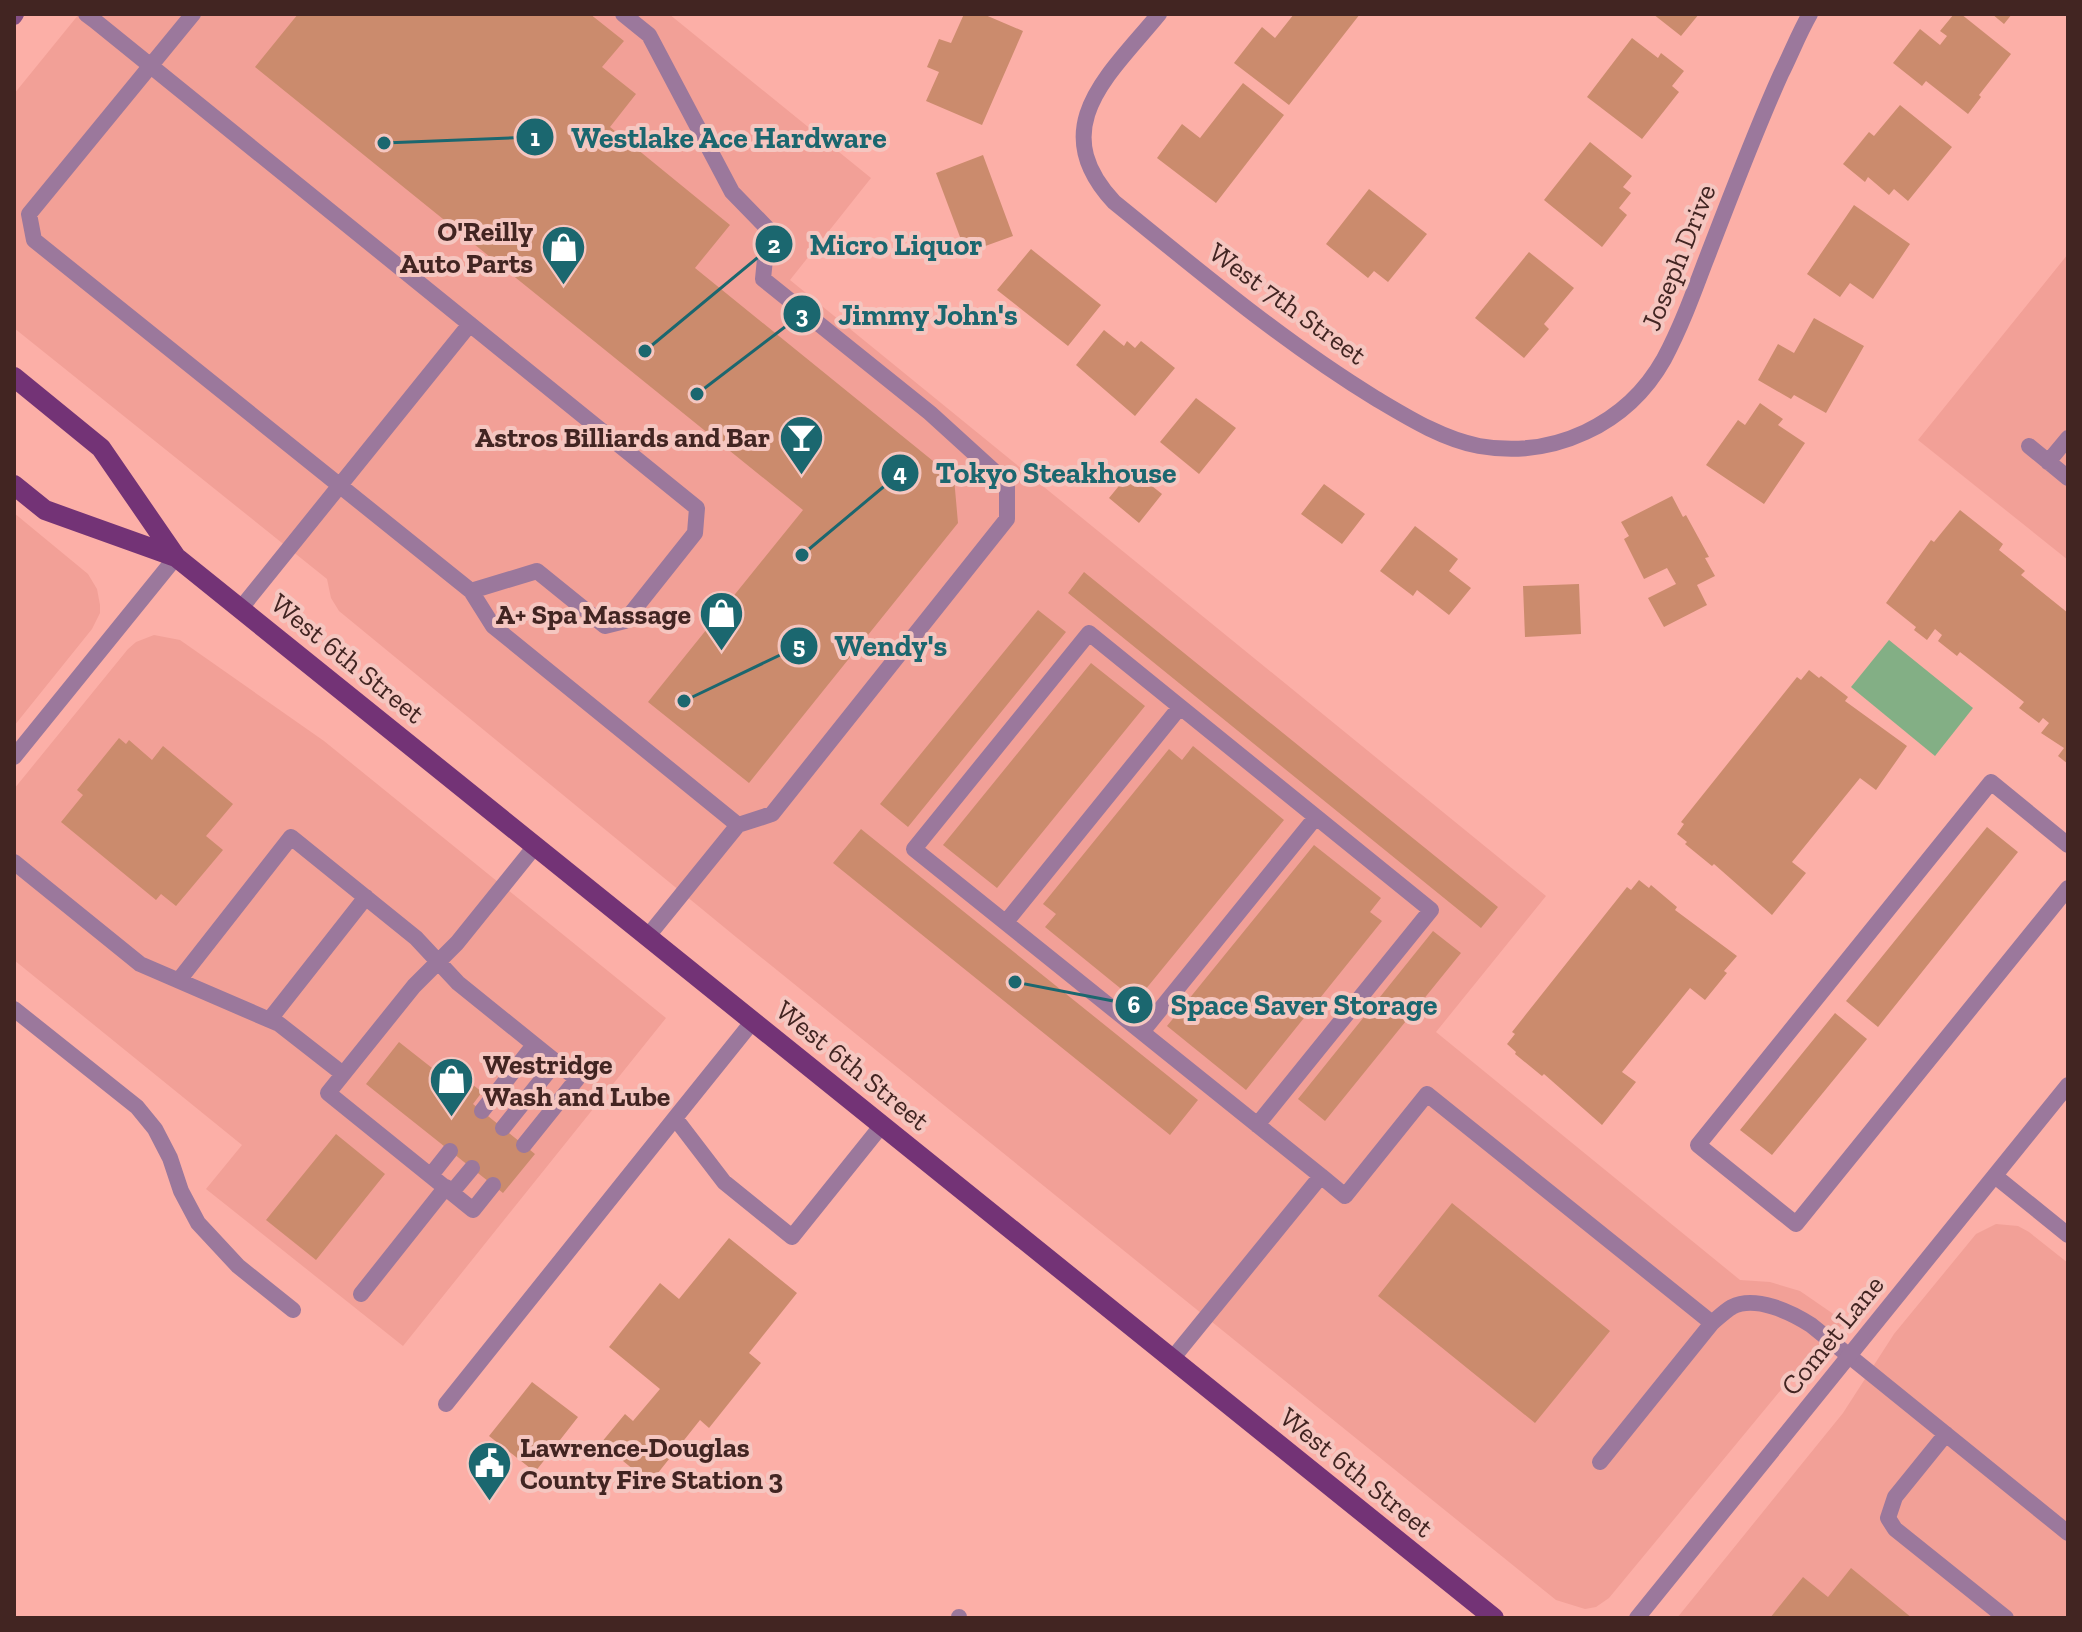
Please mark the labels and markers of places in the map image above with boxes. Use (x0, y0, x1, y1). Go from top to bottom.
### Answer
callout: Westlake Ace Hardware (515, 110, 903, 164)
place label: O'Reilly Auto Parts (400, 215, 533, 280)
callout: Micro Liquor (754, 217, 999, 271)
shop icon: O'Reilly Auto Parts (540, 223, 588, 286)
callout: Jimmy John's (782, 287, 1034, 341)
bar icon: Astros Billiards and Bar (777, 413, 825, 476)
place label: Astros Billiards and Bar (475, 421, 770, 454)
callout: Tokyo Steakhouse (880, 446, 1193, 500)
shop icon: A+ Spa Massage (698, 590, 746, 653)
place label: A+ Spa Massage (496, 598, 691, 631)
callout: Wendy's (779, 619, 963, 673)
callout: Space Saver Storage (1114, 978, 1454, 1032)
place label: Westridge Wash and Lube (483, 1048, 670, 1113)
shop icon: Westridge Wash and Lube (428, 1056, 476, 1119)
place label: Lawrence-Douglas County Fire Station 3 (520, 1431, 783, 1496)
public building icon: Lawrence-Douglas County Fire Station 3 (465, 1439, 513, 1502)

